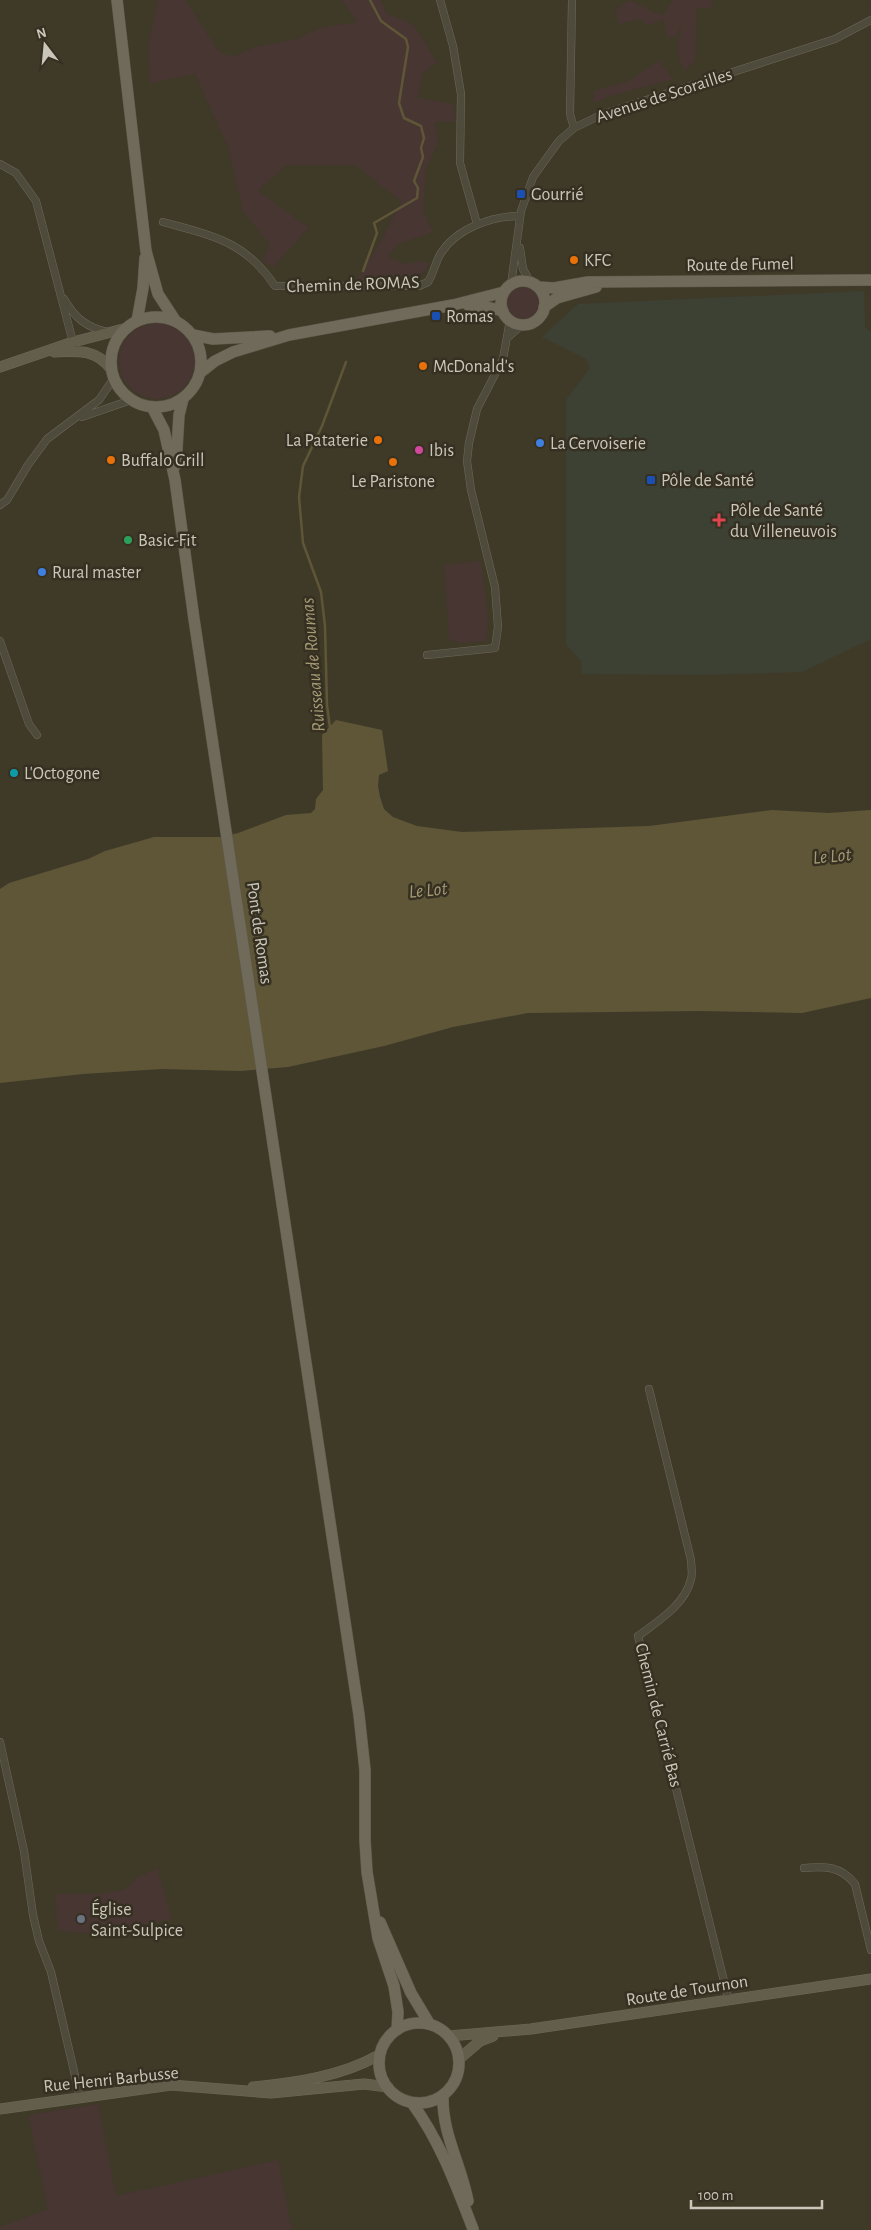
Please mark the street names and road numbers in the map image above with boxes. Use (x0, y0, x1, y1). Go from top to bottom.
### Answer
street label: Avenue de Scorailles (594, 65, 735, 126)
street label: Route de Fumel (686, 255, 794, 275)
street label: Chemin de ROMAS (286, 274, 420, 296)
street label: Pont de Romas (243, 881, 275, 986)
street label: Chemin de Carrié Bas (631, 1641, 685, 1789)
street label: Route de Tournon (625, 1972, 749, 2010)
street label: Rue Henri Barbusse (42, 2064, 180, 2096)

